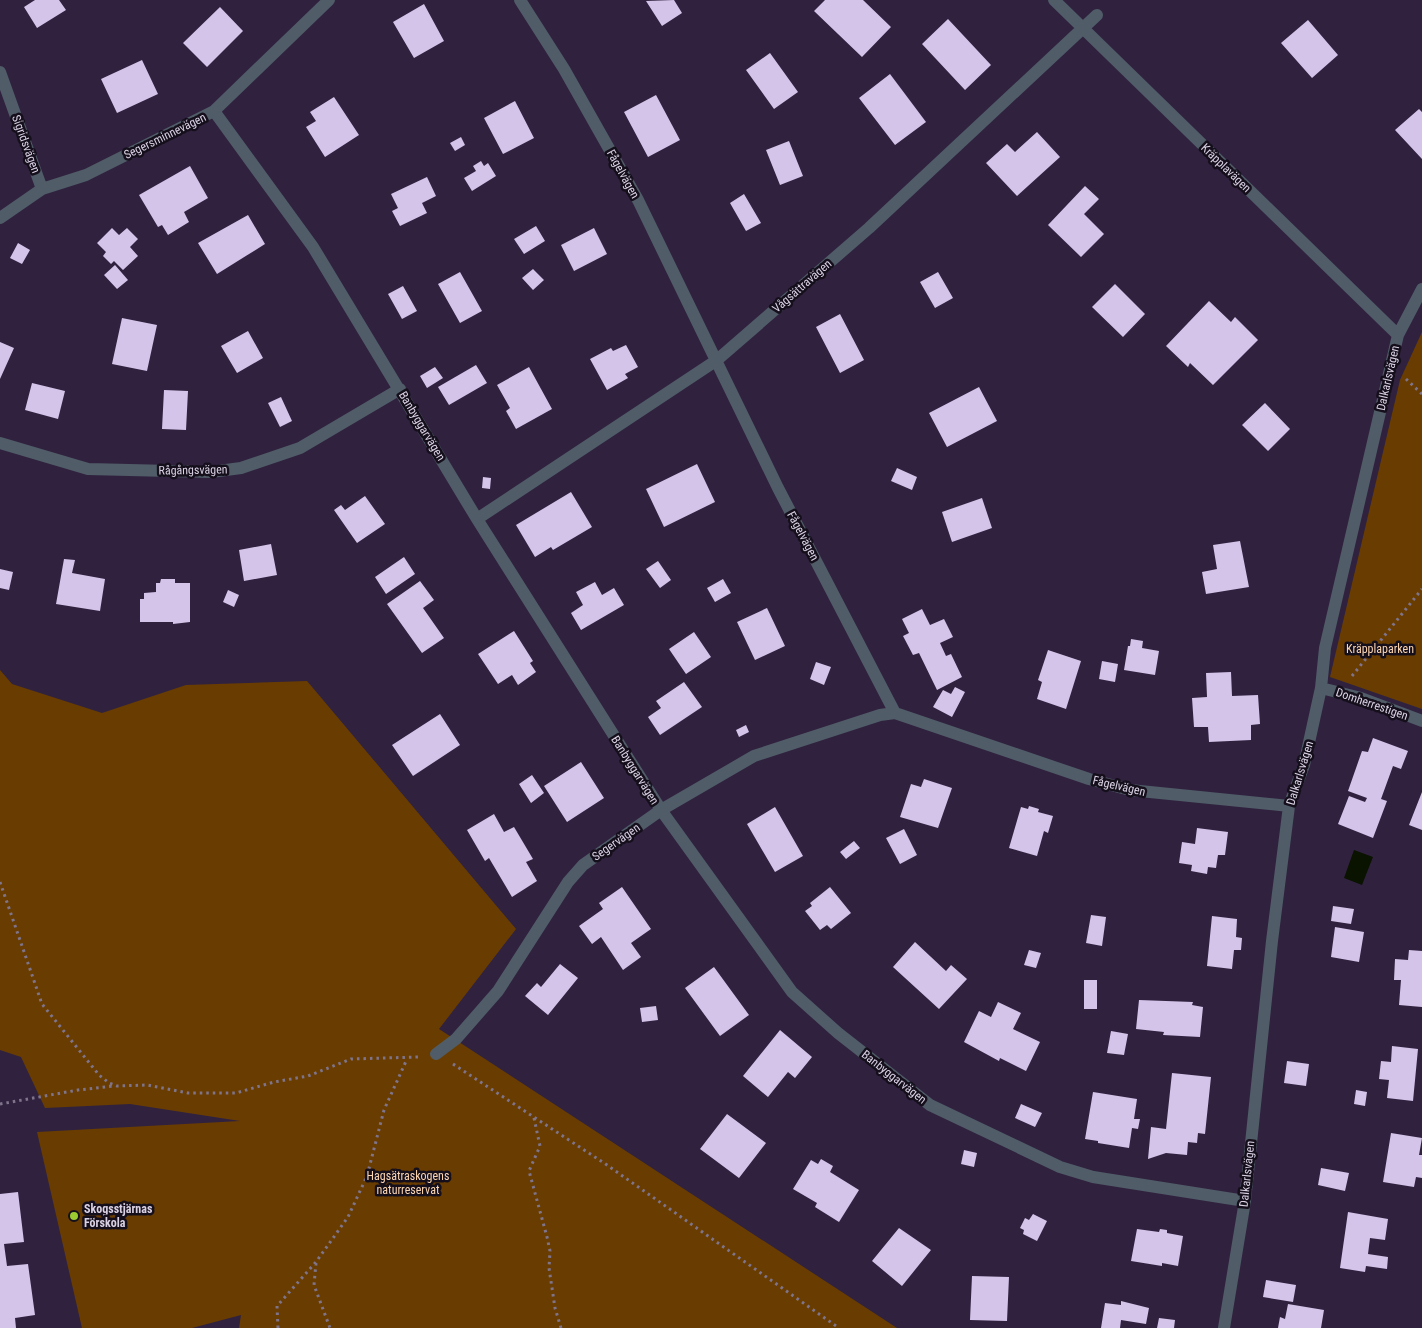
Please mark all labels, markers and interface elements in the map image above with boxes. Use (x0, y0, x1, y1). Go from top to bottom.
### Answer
street label: Segersminnevägen (122, 110, 209, 162)
street label: Sigridsvägen (9, 113, 43, 175)
street label: Kräpplavägen (1198, 141, 1254, 195)
street label: Fågelvägen (604, 147, 642, 201)
street label: Vågsättravägen (770, 256, 835, 315)
street label: Dalkarlsvägen (1374, 344, 1402, 412)
street label: Banbyggarvägen (396, 389, 448, 463)
street label: Rågångsvägen (158, 462, 228, 478)
street label: Fågelvägen (784, 509, 822, 563)
park label: Kräpplaparken (1346, 642, 1414, 656)
street label: Domherrestigen (1334, 685, 1410, 723)
street label: Banbyggarvägen (608, 733, 662, 807)
street label: Dalkarlsvägen (1284, 739, 1316, 807)
street label: Fågelvägen (1091, 773, 1147, 799)
street label: Segervägen (589, 820, 643, 864)
street label: Banbyggarvägen (859, 1047, 929, 1107)
street label: Dalkarlsvägen (1237, 1140, 1257, 1208)
park label: Hagsätraskogens naturreservat (367, 1169, 449, 1197)
place label: Skogsstjärnas Förskola (84, 1202, 153, 1230)
marker: Skogsstjärnas Förskola (68, 1210, 80, 1222)

